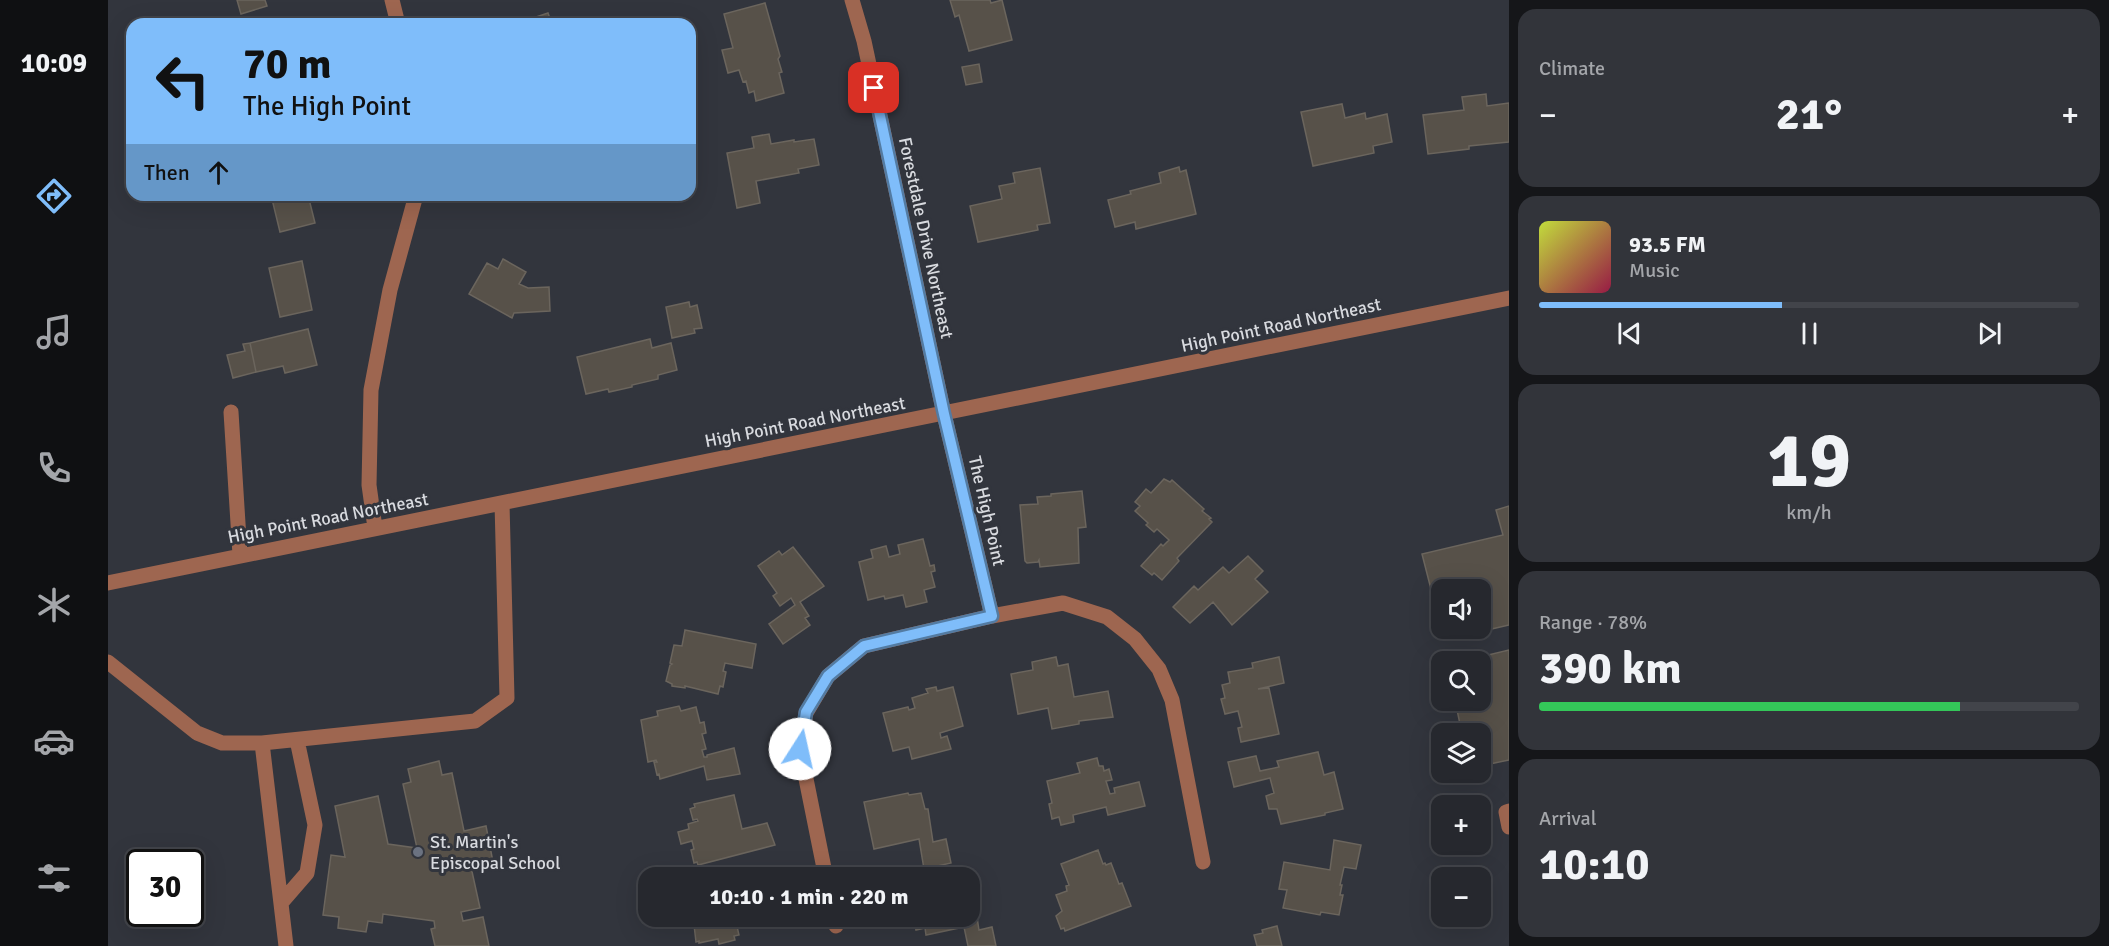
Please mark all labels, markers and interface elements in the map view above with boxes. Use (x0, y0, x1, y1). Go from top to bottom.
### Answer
text: 70 m (243, 39, 332, 90)
icon: left (144, 42, 222, 120)
text: 10:09 (21, 47, 87, 80)
text: Climate (1539, 56, 1605, 81)
pin (848, 62, 899, 113)
icon: arrive (857, 71, 890, 104)
text: 21° (1776, 87, 1842, 142)
text: The High Point (243, 90, 411, 123)
text: − (1539, 95, 1557, 136)
text: + (2061, 95, 2079, 136)
street label: Forestdale Drive Northeast (894, 135, 958, 341)
icon: ahead (202, 156, 235, 189)
text: Then (144, 159, 190, 186)
icon: directions (33, 175, 75, 217)
text: 93.5 FM (1629, 231, 1706, 258)
text: Music (1629, 258, 1680, 283)
street label: High Point Road Northeast (1179, 293, 1383, 357)
icon: music (33, 311, 75, 353)
icon: previous (1613, 317, 1646, 350)
icon: pause (1793, 317, 1826, 350)
icon: next (1973, 317, 2006, 350)
street label: High Point Road Northeast (703, 392, 907, 452)
text: 19 (1767, 413, 1851, 509)
icon: phone (33, 447, 75, 489)
street label: The High Point (964, 454, 1010, 568)
street label: High Point Road Northeast (226, 488, 430, 548)
text: km/h (1786, 500, 1832, 525)
map controls (1431, 579, 1491, 927)
button: sound (1431, 579, 1491, 639)
icon: climate (33, 584, 75, 626)
text: Range · 78% (1539, 610, 1647, 635)
text: 390 km (1539, 641, 1682, 696)
button: search (1431, 651, 1491, 711)
position arrow (768, 717, 832, 781)
icon: car (33, 720, 75, 762)
button: layers (1431, 723, 1491, 783)
button: + (1431, 795, 1491, 855)
text: Arrival (1539, 806, 1597, 831)
place label: St. Martin's Episcopal School (430, 831, 560, 874)
text: 10:10 (1539, 837, 1649, 892)
marker: St. Martin's Episcopal School (411, 845, 425, 859)
speed limit sign: 30 (126, 849, 204, 927)
icon: filters (33, 857, 75, 899)
button: − (1431, 867, 1491, 927)
text: 10:10 · 1 min · 220 m (709, 883, 909, 910)

